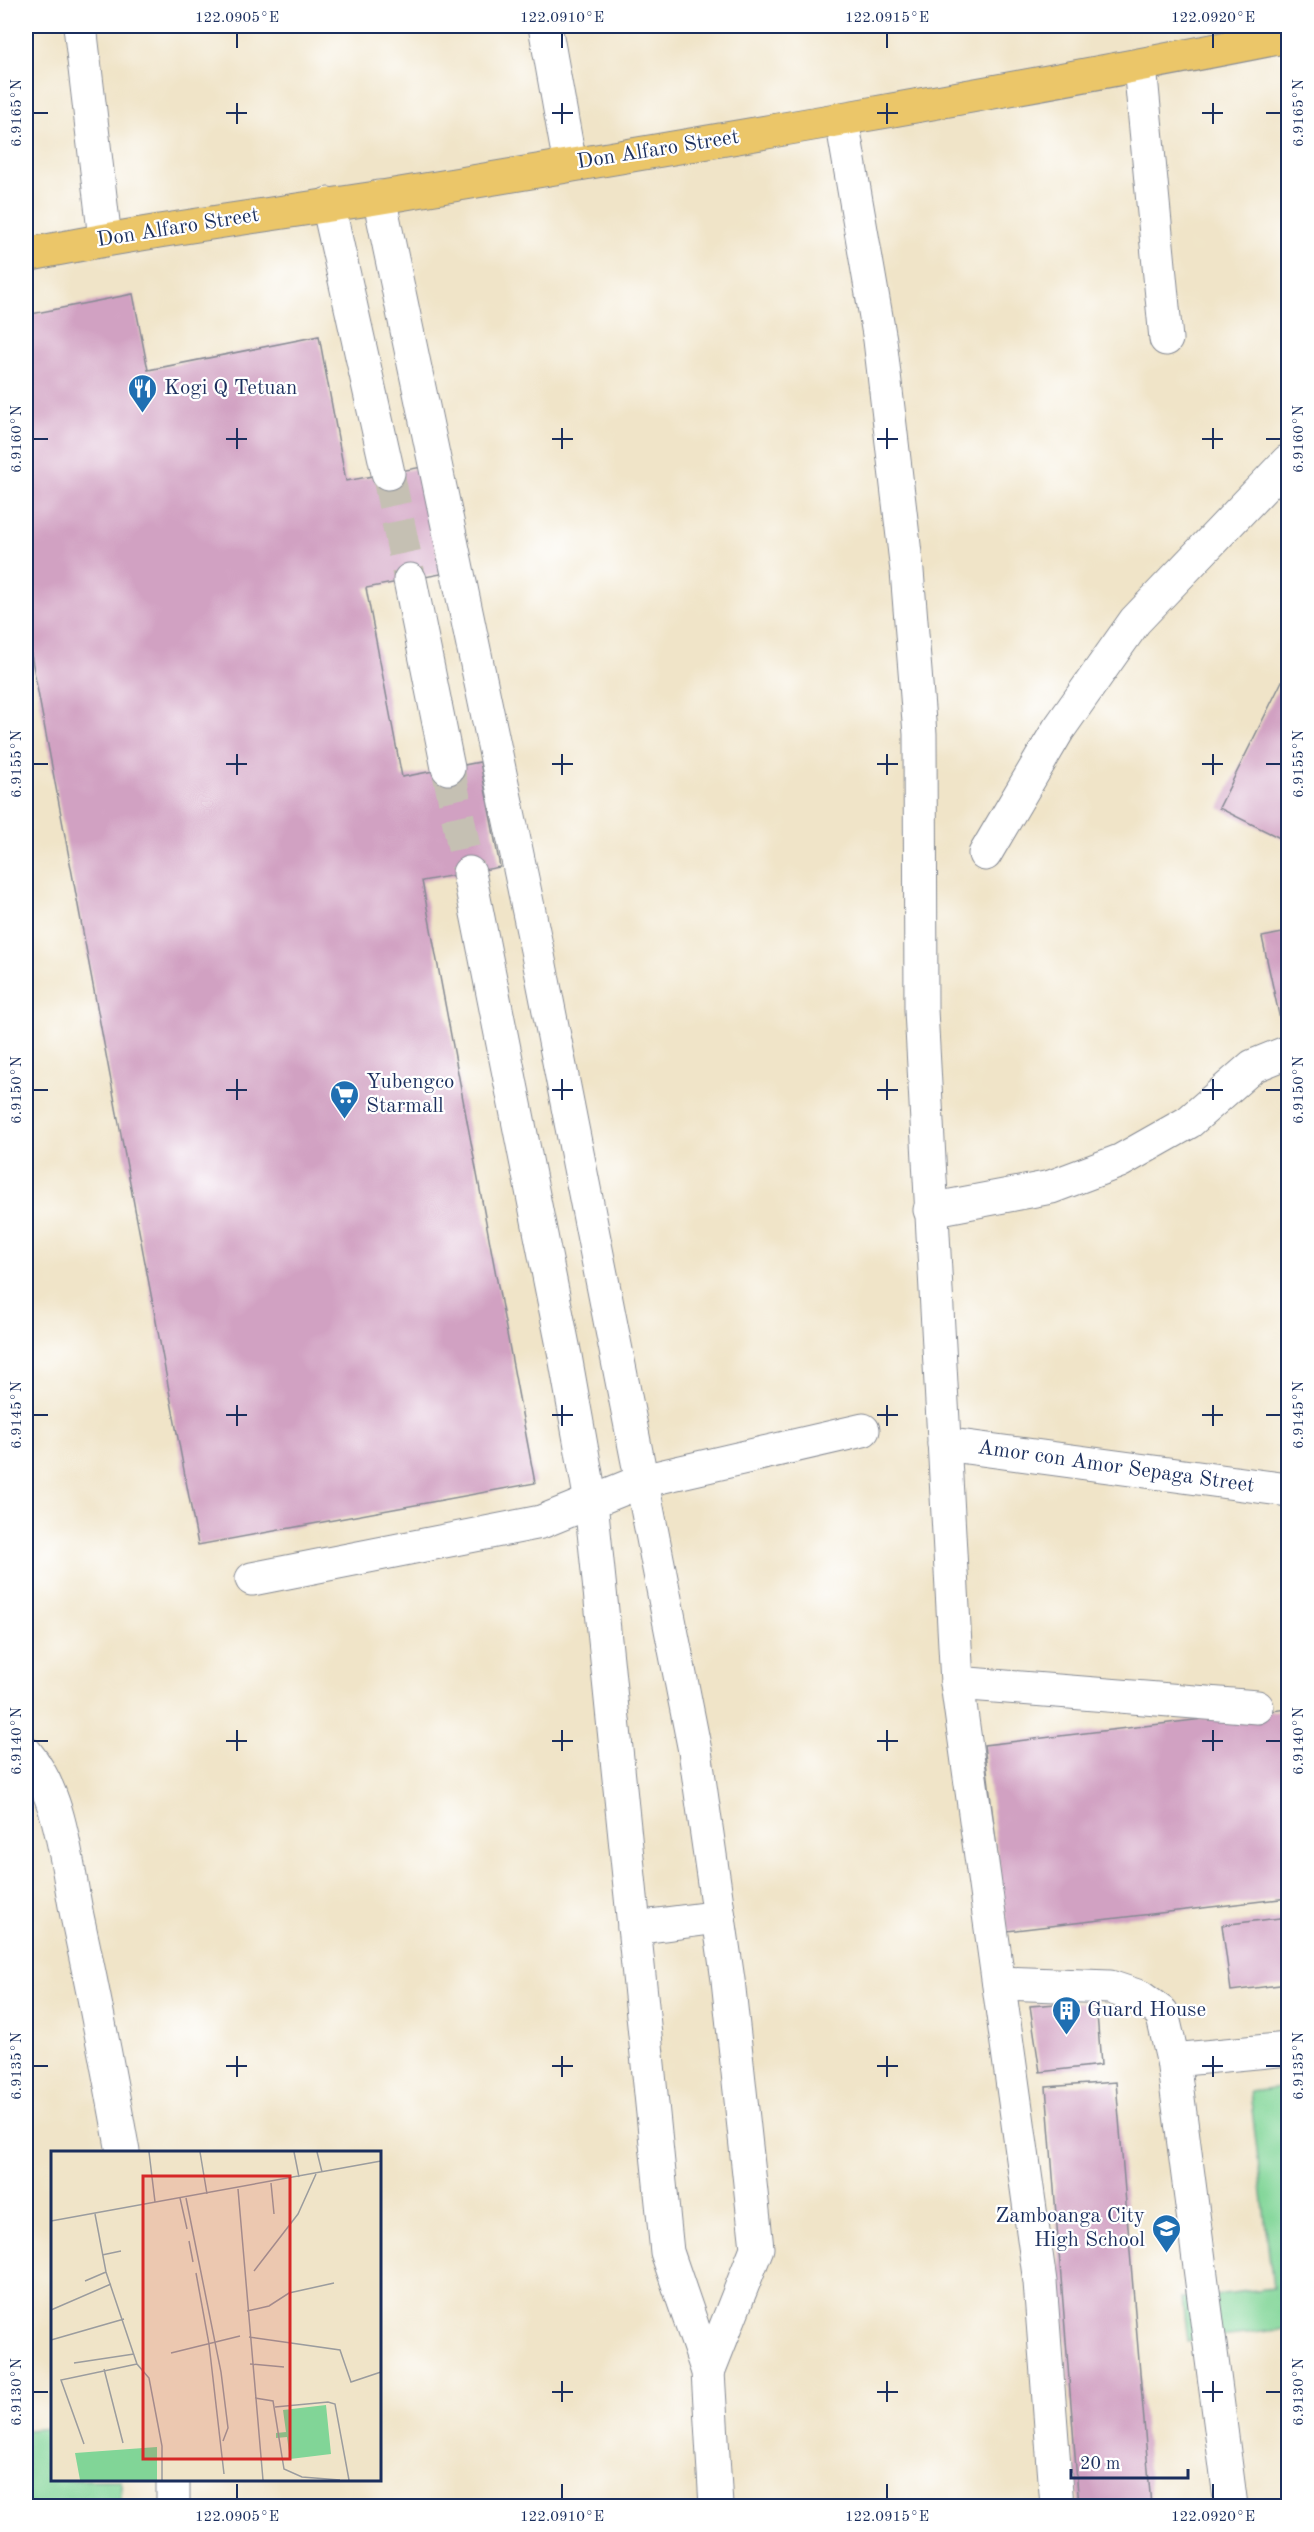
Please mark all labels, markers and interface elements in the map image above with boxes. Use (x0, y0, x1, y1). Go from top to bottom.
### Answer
text: 122.0905°E (195, 11, 279, 26)
text: 122.0910°E (520, 11, 604, 26)
text: 122.0915°E (845, 11, 929, 26)
text: 122.0920°E (1171, 11, 1255, 26)
text: 6.9165°N (10, 79, 25, 147)
text: 6.9165°N (1292, 79, 1307, 147)
street label: Don Alfaro Street (576, 127, 740, 173)
street label: Don Alfaro Street (96, 205, 260, 251)
restaurant icon: Kogi Q Tetuan (127, 372, 159, 414)
place label: Kogi Q Tetuan (164, 378, 297, 399)
text: 6.9160°N (10, 405, 25, 473)
text: 6.9160°N (1292, 405, 1307, 473)
text: 6.9155°N (10, 730, 25, 798)
text: 6.9155°N (1292, 730, 1307, 798)
text: 6.9150°N (10, 1056, 25, 1124)
text: 6.9150°N (1292, 1056, 1307, 1124)
place label: Yubengco Starmall (366, 1072, 455, 1117)
supermarket icon: Yubengco Starmall (329, 1078, 361, 1120)
text: 6.9145°N (10, 1381, 25, 1449)
text: 6.9145°N (1292, 1381, 1307, 1449)
street label: Amor con Amor Sepaga Street (976, 1437, 1256, 1497)
text: 6.9140°N (10, 1707, 25, 1775)
text: 6.9140°N (1292, 1707, 1307, 1775)
building icon: Guard House (1050, 1994, 1082, 2036)
place label: Guard House (1087, 2000, 1206, 2021)
text: 6.9135°N (10, 2032, 25, 2100)
text: 6.9135°N (1292, 2032, 1307, 2100)
inset map (51, 2151, 381, 2481)
place label: Zamboanga City High School (996, 2206, 1145, 2251)
school or university icon: Zamboanga City High School (1150, 2212, 1182, 2254)
text: 6.9130°N (10, 2358, 25, 2426)
text: 6.9130°N (1292, 2358, 1307, 2426)
scale bar (1071, 2442, 1188, 2480)
text: 20 m (1080, 2455, 1120, 2473)
text: 122.0905°E (195, 2510, 279, 2525)
text: 122.0910°E (520, 2510, 604, 2525)
text: 122.0915°E (845, 2510, 929, 2525)
text: 122.0920°E (1171, 2510, 1255, 2525)

